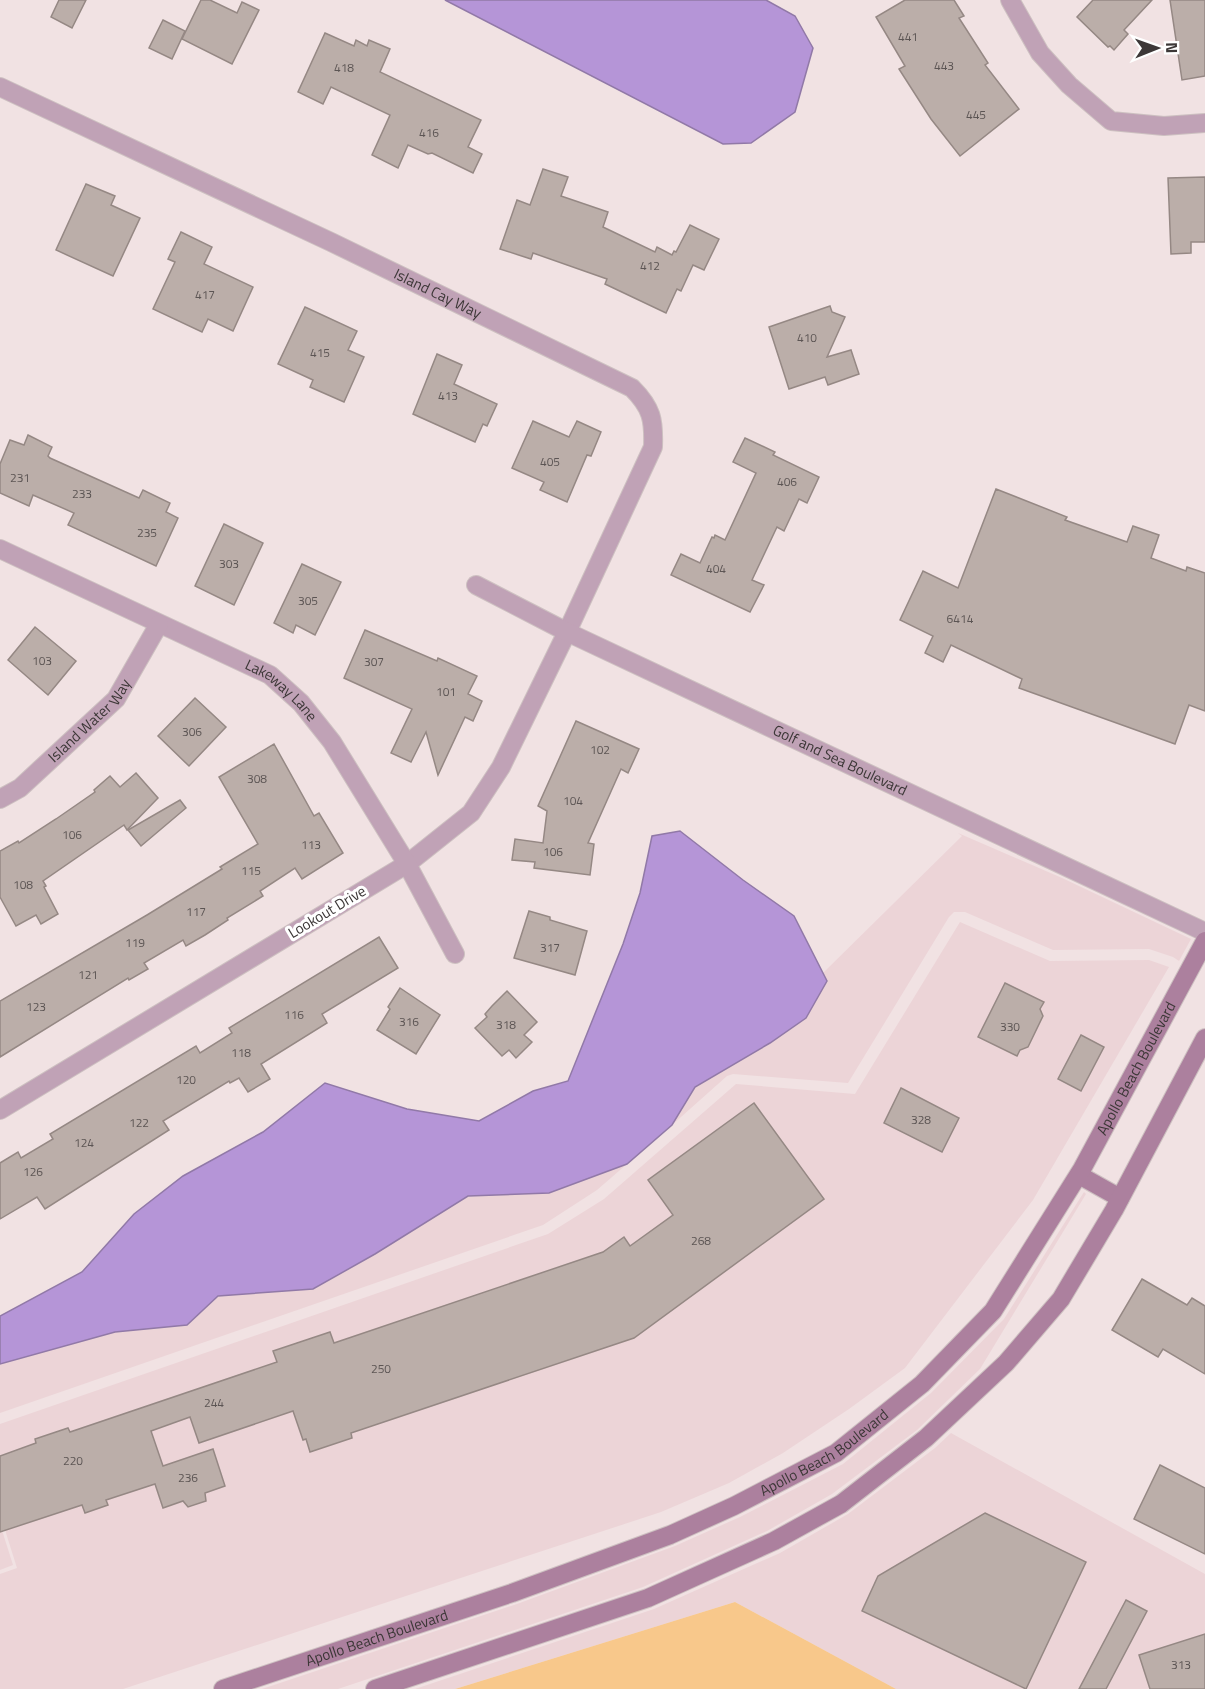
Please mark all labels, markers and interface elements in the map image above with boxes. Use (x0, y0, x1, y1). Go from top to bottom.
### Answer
north arrow (1127, 18, 1187, 78)
house number: 441 (898, 27, 918, 46)
text: N (1160, 42, 1184, 53)
house number: 443 (934, 56, 954, 75)
house number: 418 (334, 58, 354, 77)
house number: 445 (966, 105, 986, 124)
house number: 416 (419, 123, 439, 142)
house number: 412 (640, 256, 660, 275)
street label: Island Cay Way (390, 262, 486, 324)
house number: 417 (195, 285, 215, 304)
house number: 410 (797, 328, 817, 347)
house number: 415 (310, 343, 330, 362)
house number: 413 (438, 386, 458, 405)
house number: 405 (540, 452, 560, 471)
house number: 231 (10, 468, 30, 487)
house number: 406 (777, 472, 797, 491)
house number: 233 (72, 484, 92, 503)
house number: 235 (137, 523, 157, 542)
house number: 303 (219, 554, 239, 573)
house number: 404 (706, 559, 726, 578)
house number: 305 (298, 591, 318, 610)
house number: 6414 (947, 609, 974, 628)
house number: 103 (32, 651, 52, 670)
house number: 307 (364, 652, 384, 671)
street label: Lakeway Lane (241, 653, 323, 726)
street label: Island Water Way (43, 674, 136, 768)
house number: 101 (436, 682, 456, 701)
street label: Golf and Sea Boulevard (769, 718, 911, 801)
house number: 306 (182, 722, 202, 741)
house number: 102 (590, 740, 610, 759)
house number: 308 (247, 769, 267, 788)
house number: 104 (563, 791, 583, 810)
house number: 106 (62, 825, 82, 844)
house number: 113 (301, 835, 321, 854)
house number: 106 (543, 842, 563, 861)
house number: 115 (241, 861, 261, 880)
house number: 108 (13, 875, 33, 894)
street label: Lookout Drive (283, 879, 370, 944)
house number: 117 (186, 902, 206, 921)
house number: 119 (125, 933, 145, 952)
house number: 317 (540, 938, 560, 957)
house number: 121 (78, 965, 98, 984)
house number: 123 (26, 997, 46, 1016)
street label: Apollo Beach Boulevard (1090, 997, 1181, 1139)
house number: 116 (284, 1005, 304, 1024)
house number: 316 (399, 1012, 419, 1031)
house number: 318 (496, 1015, 516, 1034)
house number: 330 (1000, 1017, 1020, 1036)
house number: 118 (231, 1043, 251, 1062)
house number: 120 (176, 1070, 196, 1089)
house number: 328 (911, 1110, 931, 1129)
house number: 122 (129, 1113, 149, 1132)
house number: 124 (74, 1133, 94, 1152)
house number: 126 (23, 1162, 43, 1181)
house number: 268 (691, 1231, 711, 1250)
house number: 250 (371, 1359, 391, 1378)
house number: 244 (204, 1393, 224, 1412)
street label: Apollo Beach Boulevard (756, 1403, 893, 1502)
house number: 220 (63, 1451, 83, 1470)
house number: 236 (178, 1468, 198, 1487)
street label: Apollo Beach Boulevard (302, 1603, 451, 1672)
house number: 313 (1171, 1655, 1191, 1674)

